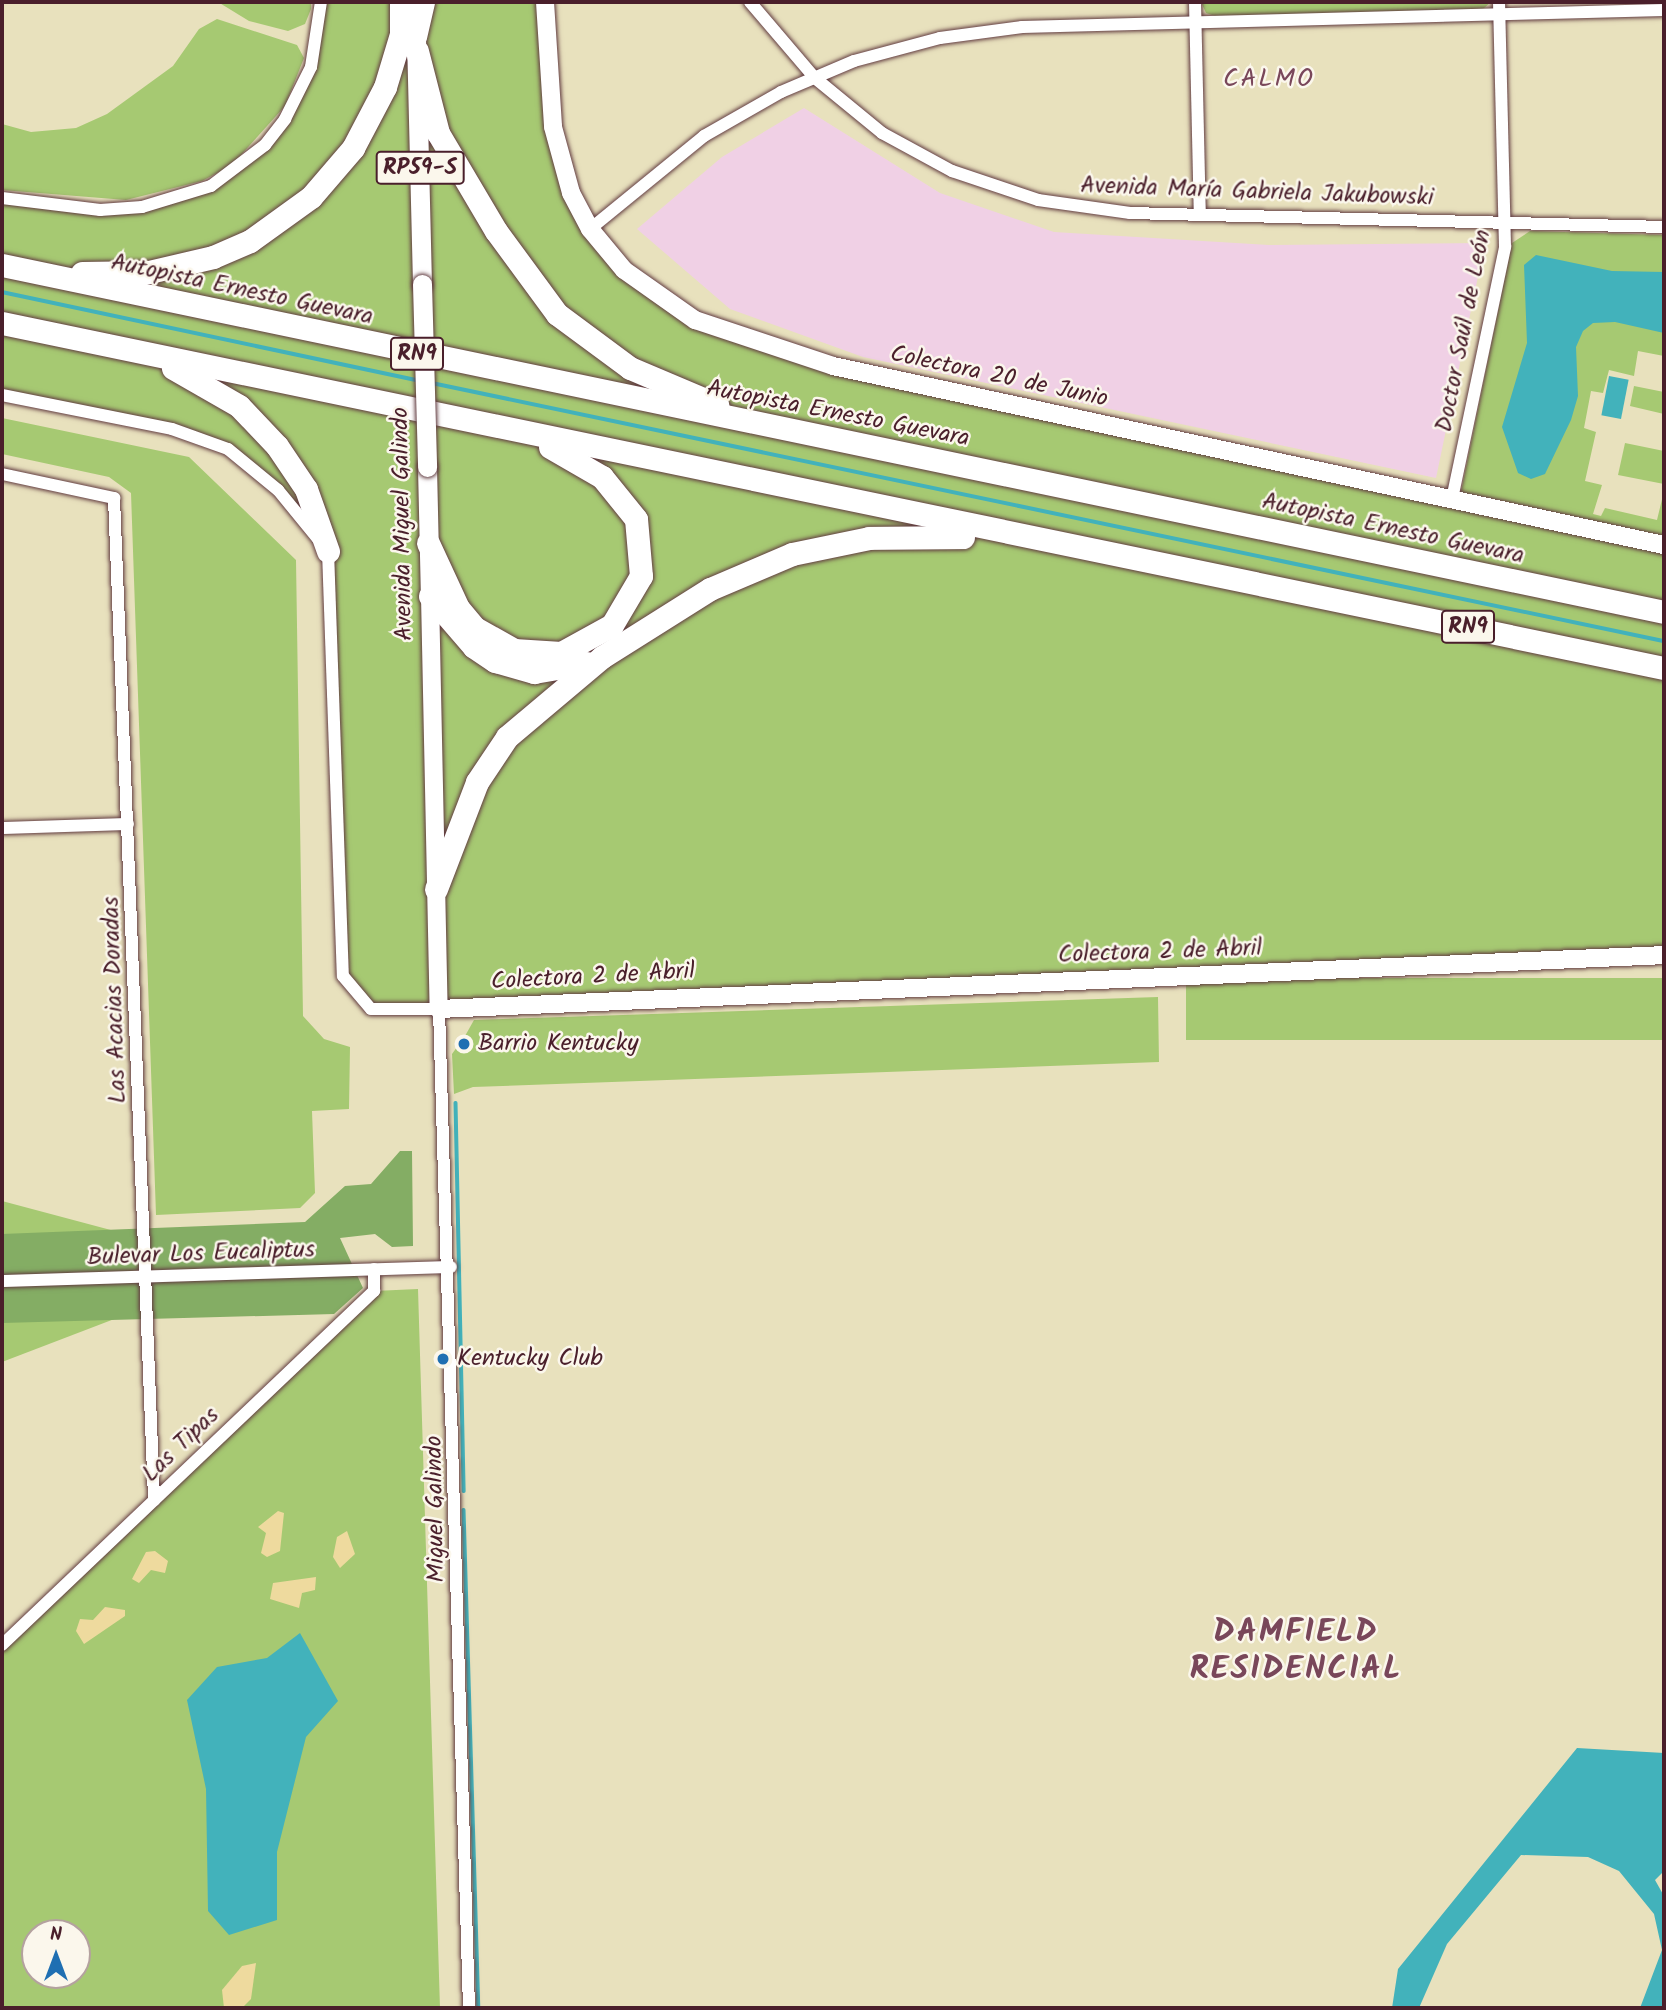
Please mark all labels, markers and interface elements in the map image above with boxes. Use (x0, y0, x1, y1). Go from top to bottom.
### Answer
district label: CALMO (1224, 64, 1314, 96)
road number: RP59-S (374, 148, 466, 188)
street label: Avenida María Gabriela Jakubowski (1080, 171, 1434, 213)
street label: Doctor Saúl de León (1430, 227, 1498, 435)
street label: Autopista Ernesto Guevara (108, 248, 376, 332)
road number: RN9 (389, 334, 445, 374)
street label: Colectora 20 de Junio (888, 340, 1110, 414)
street label: Autopista Ernesto Guevara (704, 374, 972, 454)
street label: Avenida Miguel Galindo (387, 407, 419, 641)
street label: Autopista Ernesto Guevara (1259, 487, 1527, 571)
road number: RN9 (1440, 608, 1496, 646)
street label: Las Acacias Doradas (97, 896, 133, 1104)
street label: Colectora 2 de Abril (1057, 934, 1263, 970)
street label: Colectora 2 de Abril (490, 957, 696, 997)
place label: Barrio Kentucky (478, 1030, 638, 1058)
marker: Barrio Kentucky (456, 1036, 472, 1052)
street label: Bulevar Los Eucaliptus (87, 1236, 315, 1272)
place label: Kentucky Club (457, 1345, 603, 1373)
marker: Kentucky Club (435, 1351, 451, 1367)
street label: Las Tipas (137, 1401, 225, 1489)
street label: Miguel Galindo (420, 1435, 452, 1583)
district label: DAMFIELD RESIDENCIAL (1191, 1615, 1401, 1690)
north arrow (21, 1919, 91, 1989)
text: N (50, 1920, 62, 1950)

